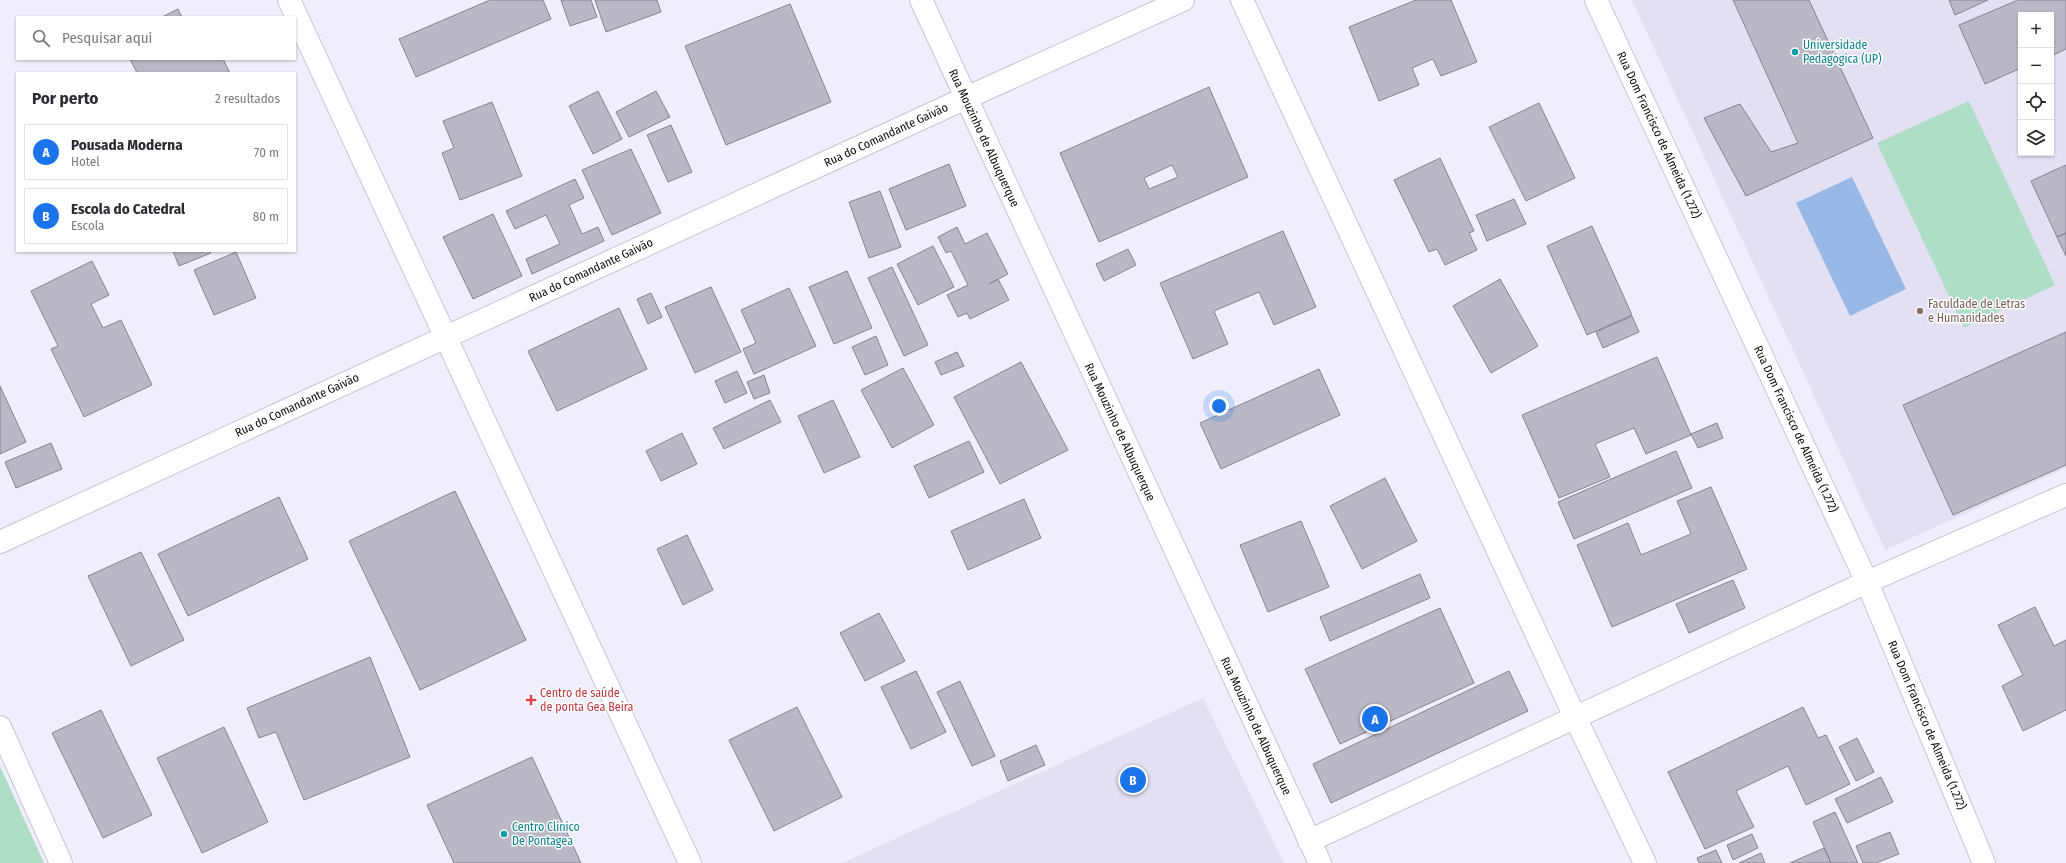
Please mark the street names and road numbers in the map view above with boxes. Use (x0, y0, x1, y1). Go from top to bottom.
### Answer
street label: Rua Dom Francisco de Almeida (1.272) (1614, 49, 1704, 221)
street label: Rua Mouzinho de Albuquerque (946, 67, 1022, 209)
street label: Rua do Comandante Gaivão (822, 100, 950, 170)
street label: Rua do Comandante Gaivão (527, 235, 655, 305)
street label: Rua Dom Francisco de Almeida (1.272) (1751, 343, 1841, 515)
street label: Rua Mouzinho de Albuquerque (1082, 361, 1158, 503)
street label: Rua do Comandante Gaivão (233, 370, 361, 440)
street label: Rua Dom Francisco de Almeida (1.272) (1885, 638, 1969, 812)
street label: Rua Mouzinho de Albuquerque (1218, 655, 1294, 797)

